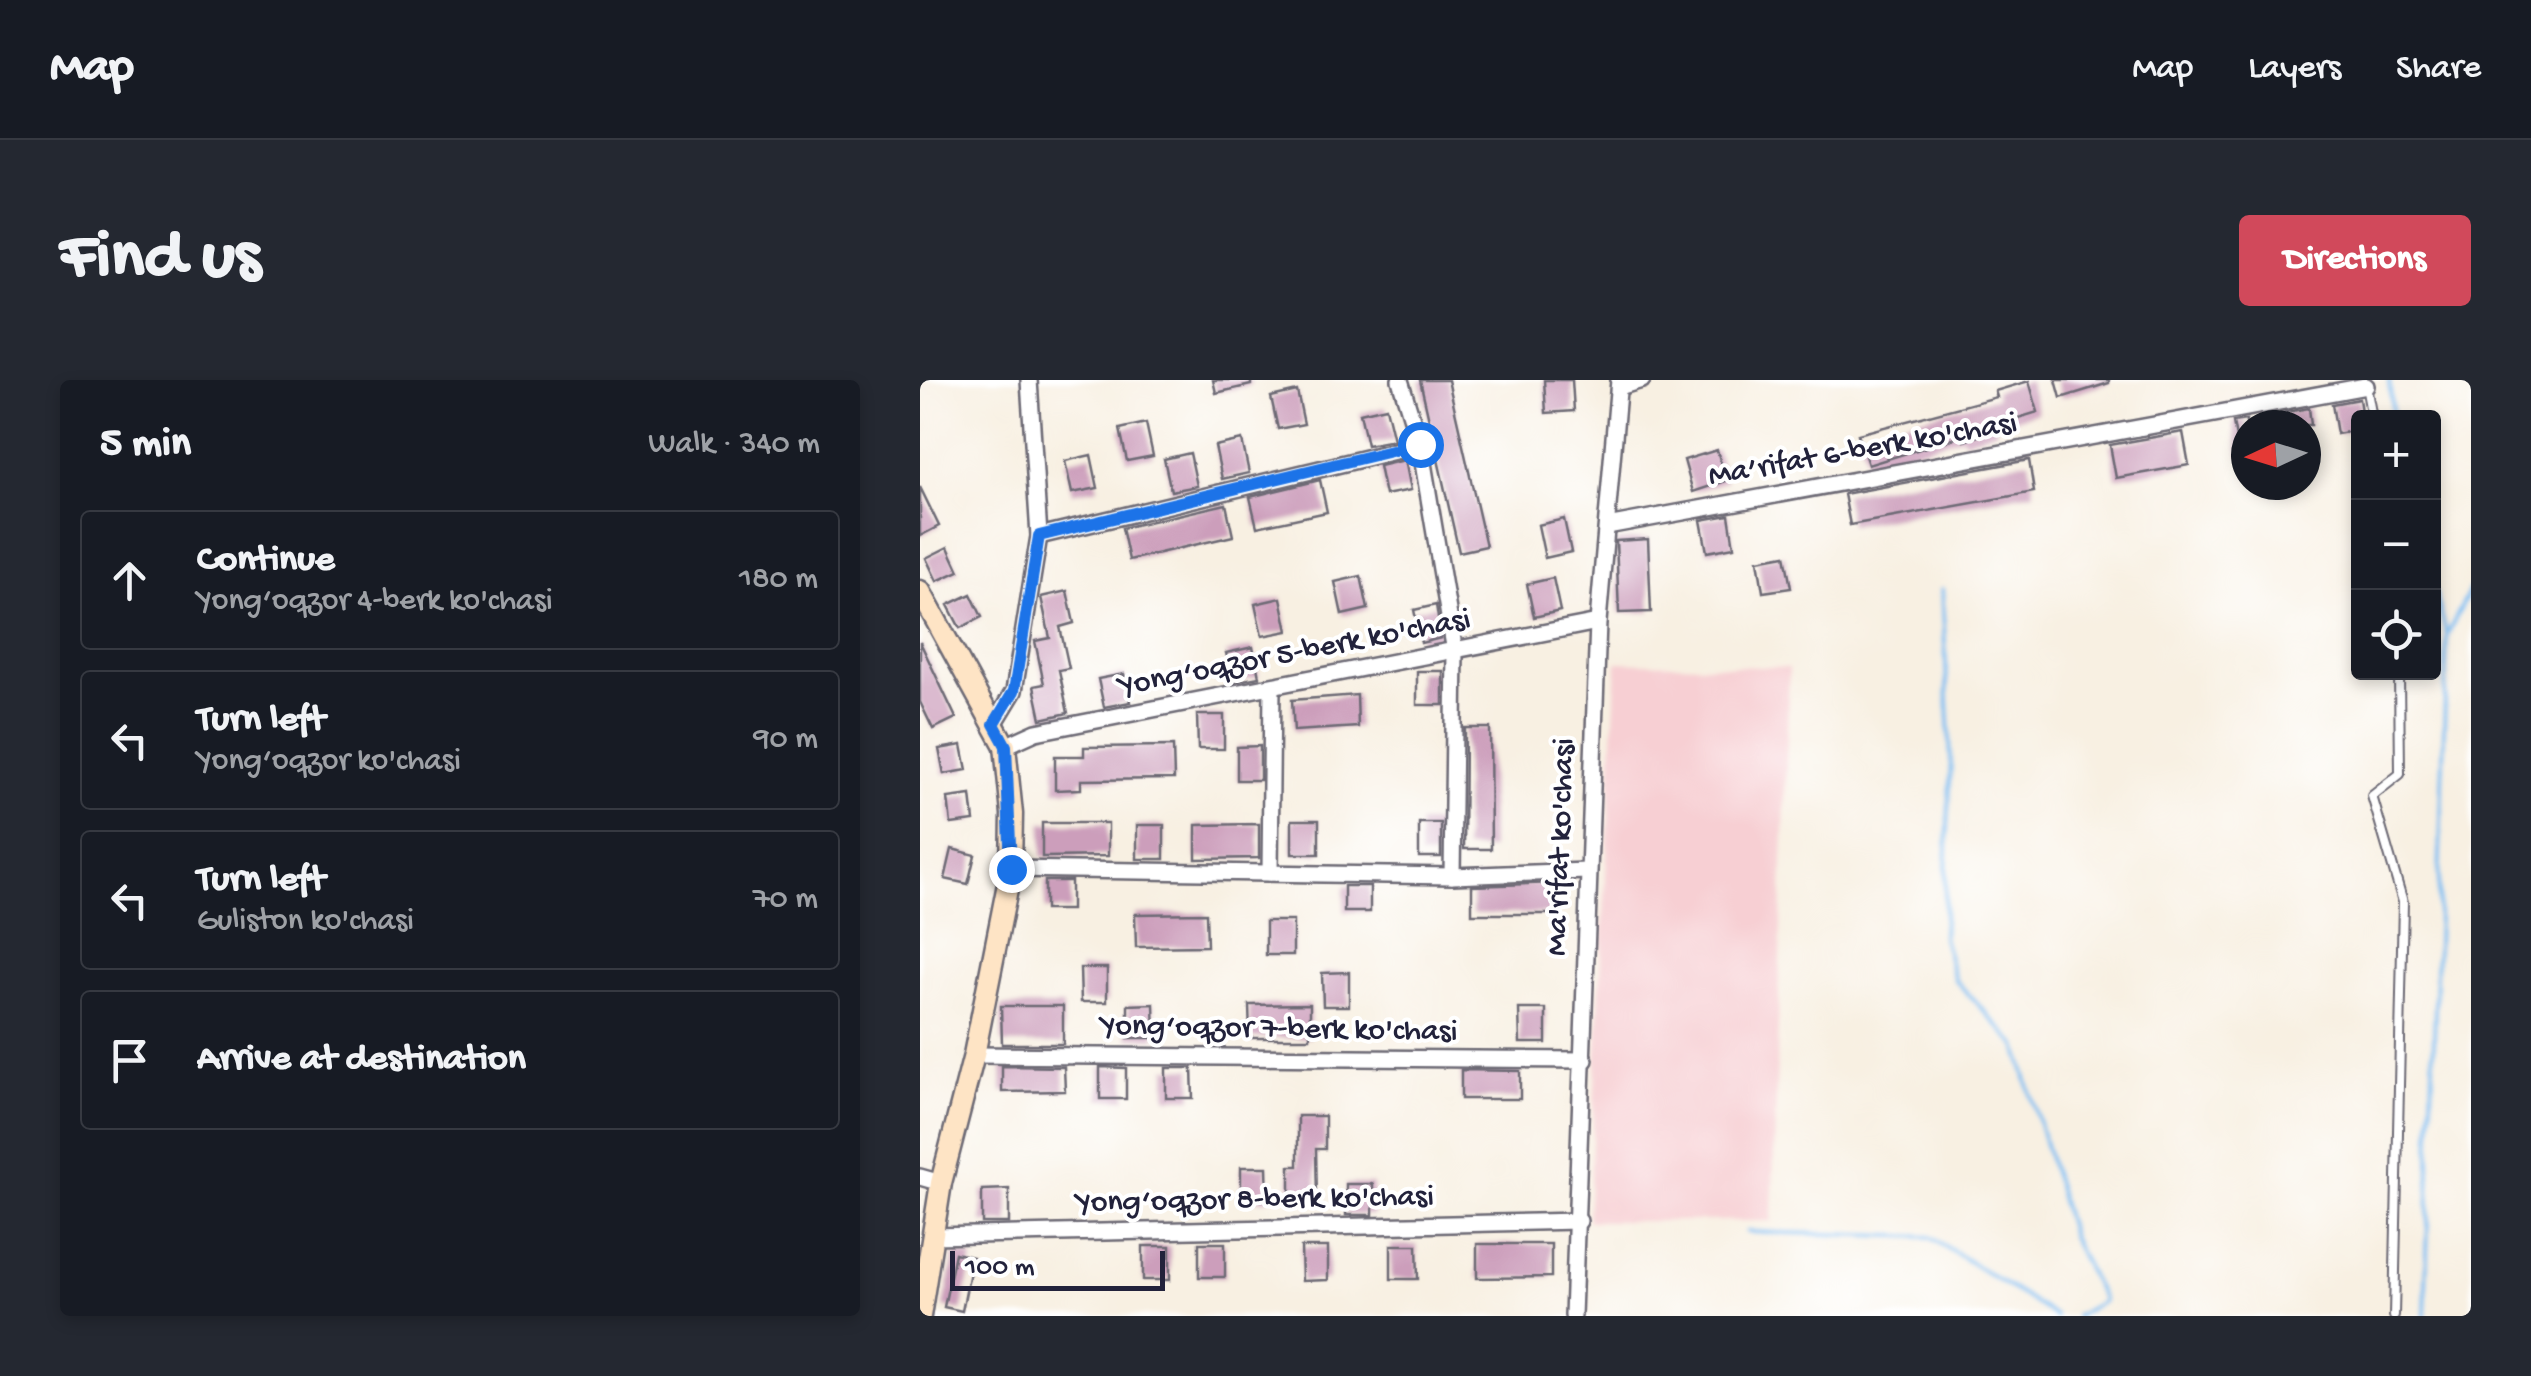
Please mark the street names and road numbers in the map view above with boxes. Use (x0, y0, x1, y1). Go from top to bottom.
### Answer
street label: Ma’rifat 6-berk ko'chasi (1706, 405, 2020, 497)
street label: Yong‘oqzor 5-berk ko'chasi (1113, 601, 1474, 707)
street label: Ma'rifat ko'chasi (1539, 737, 1585, 957)
street label: Yong‘oqzor 7-berk ko'chasi (1097, 1008, 1458, 1052)
street label: Yong‘oqzor 8-berk ko'chasi (1073, 1179, 1434, 1223)

